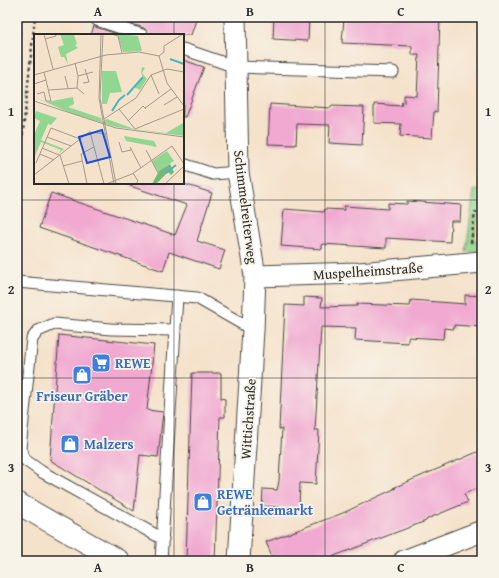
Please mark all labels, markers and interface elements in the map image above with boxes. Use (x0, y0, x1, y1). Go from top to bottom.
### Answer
text: A (94, 2, 103, 21)
text: B (246, 2, 254, 21)
text: C (397, 2, 405, 21)
inset map (34, 34, 184, 184)
text: 1 (8, 102, 14, 121)
text: 1 (485, 102, 491, 121)
street label: Schimmelreiterweg (229, 149, 263, 265)
street label: Muspelheimstraße (312, 257, 424, 285)
text: 2 (8, 280, 15, 299)
text: 2 (485, 280, 492, 299)
supermarket icon: REWE (90, 352, 112, 374)
place label: REWE (115, 353, 151, 373)
shop icon: Friseur Gräber (71, 364, 93, 386)
street label: Wittichstraße (235, 377, 261, 460)
place label: Friseur Gräber (36, 386, 128, 406)
shop icon: Malzers (59, 433, 81, 455)
place label: Malzers (84, 434, 134, 454)
text: 3 (8, 458, 14, 477)
text: 3 (485, 458, 491, 477)
place label: REWE Getränkemarkt (217, 484, 314, 520)
shop icon: REWE Getränkemarkt (192, 491, 214, 513)
text: A (94, 558, 103, 577)
text: B (246, 558, 254, 577)
text: C (397, 558, 405, 577)

